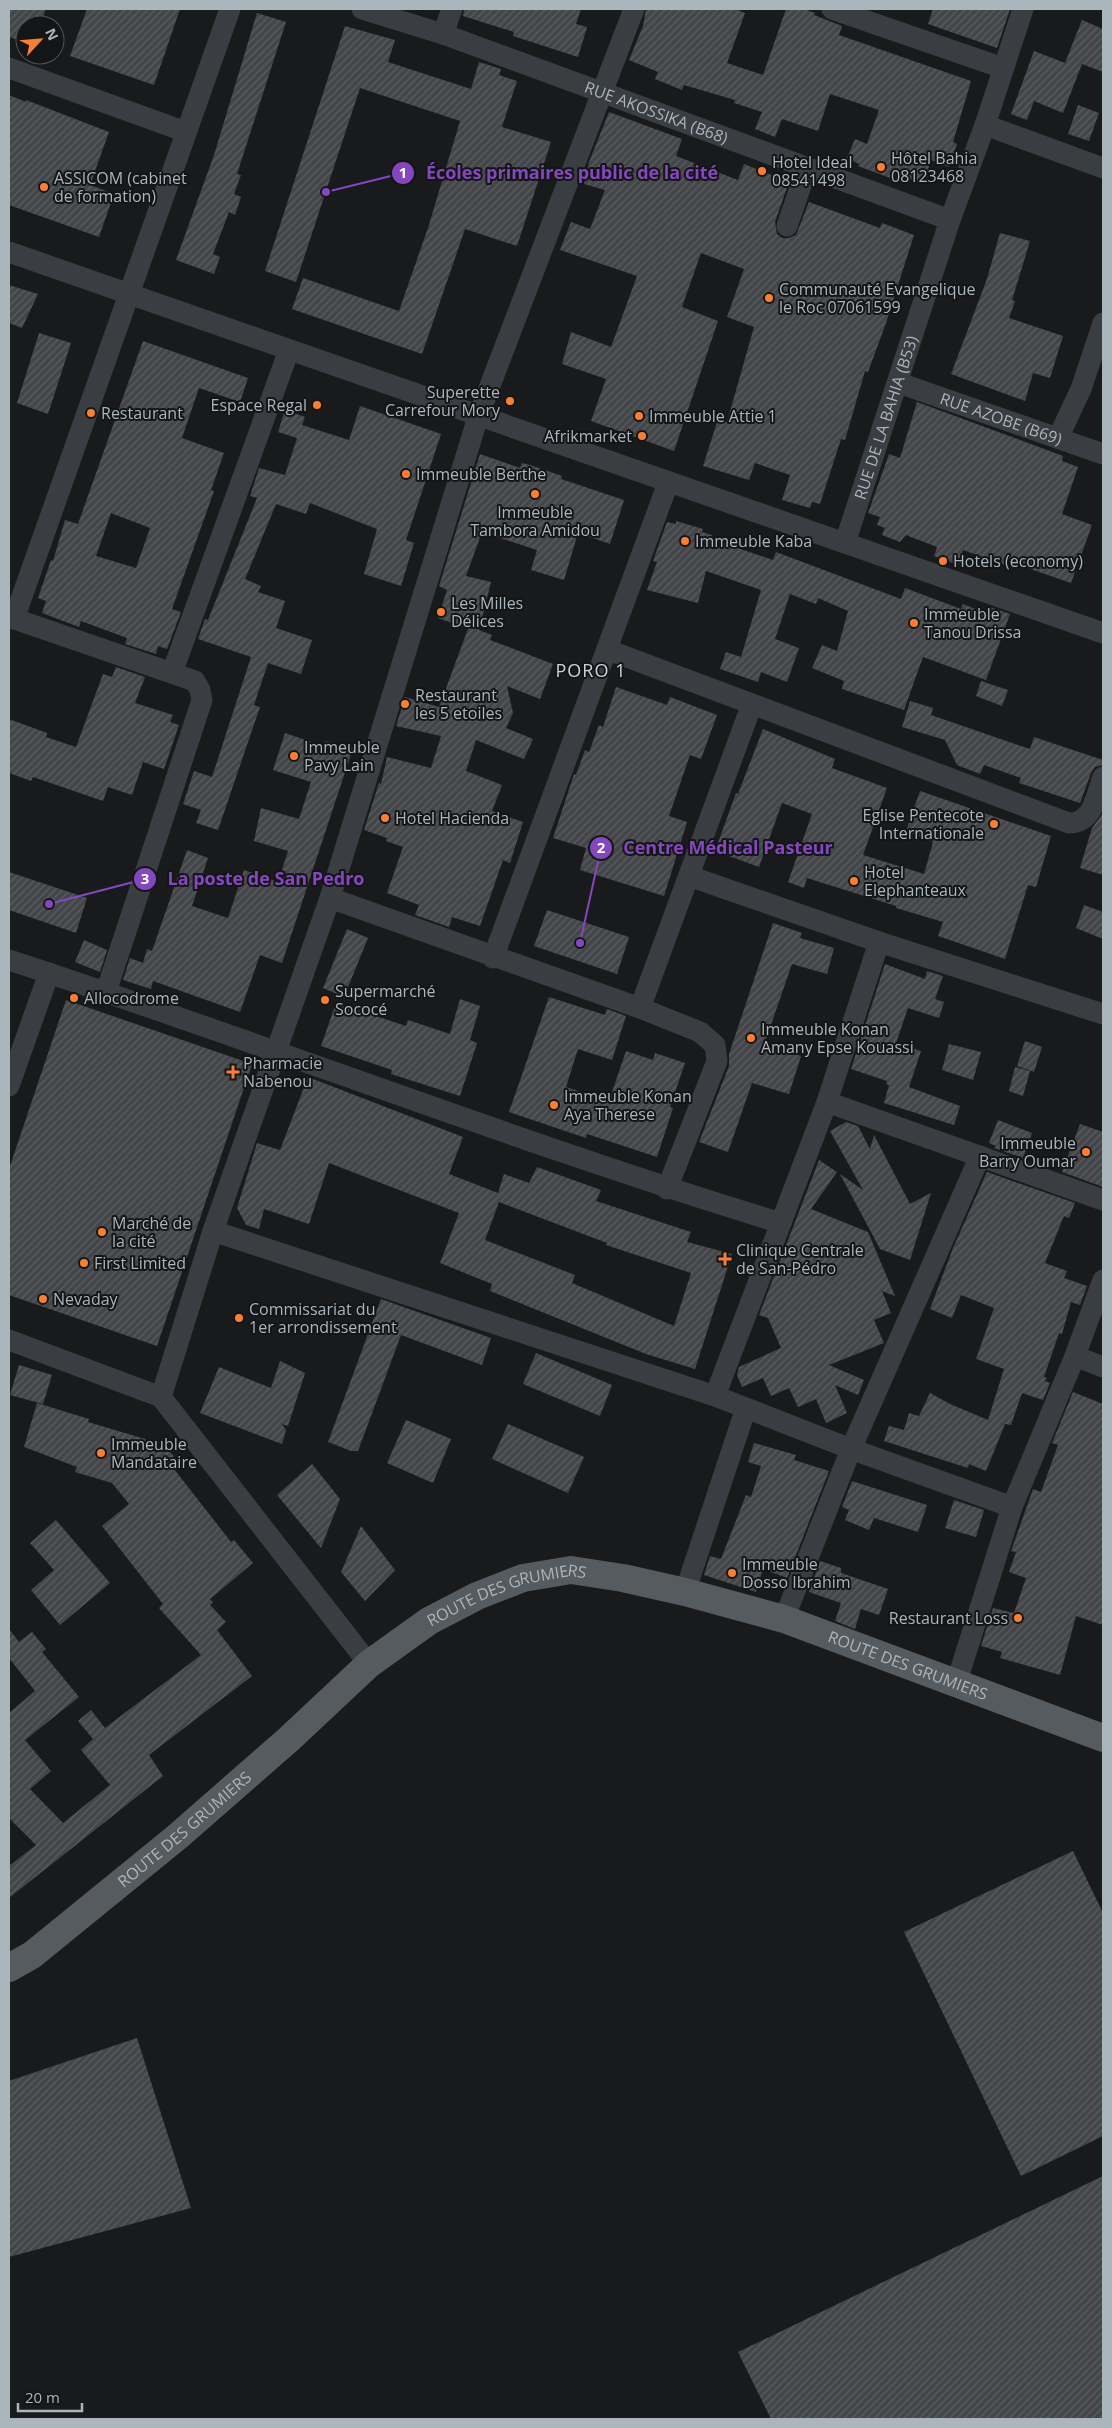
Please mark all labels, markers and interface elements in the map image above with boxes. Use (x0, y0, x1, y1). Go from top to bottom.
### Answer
north arrow (15, 15, 65, 65)
text: N (41, 25, 63, 43)
street label: RUE AKOSSIKA (B68) (582, 76, 731, 149)
place label: Hôtel Bahia 08123468 (891, 147, 977, 187)
place label: Hotel Ideal 08541498 (772, 151, 852, 191)
callout: Écoles primaires public de la cité (391, 156, 728, 189)
text: Écoles primaires public de la cité (426, 160, 718, 184)
marker: Hôtel Bahia 08123468 (875, 161, 887, 173)
text: 1 (399, 162, 407, 182)
marker: Hotel Ideal 08541498 (756, 165, 768, 177)
place label: ASSICOM (cabinet de formation) (54, 167, 187, 207)
marker: ASSICOM (cabinet de formation) (38, 181, 50, 193)
place label: Communauté Evangelique le Roc 07061599 (779, 278, 975, 318)
marker: Communauté Evangelique le Roc 07061599 (763, 292, 775, 304)
street label: RUE DE LA BAHIA (B53) (849, 332, 923, 502)
place label: Superette Carrefour Mory (385, 381, 501, 421)
street label: RUE AZOBE (B69) (937, 387, 1065, 450)
place label: Espace Regal (211, 394, 307, 416)
marker: Superette Carrefour Mory (504, 395, 516, 407)
marker: Espace Regal (311, 399, 323, 411)
place label: Restaurant (101, 402, 183, 424)
place label: Immeuble Attie 1 (649, 405, 777, 427)
marker: Restaurant (85, 407, 97, 419)
marker: Immeuble Attie 1 (633, 410, 645, 422)
place label: Afrikmarket (544, 425, 632, 447)
marker: Afrikmarket (636, 430, 648, 442)
place label: Immeuble Berthe (416, 463, 546, 485)
marker: Immeuble Berthe (400, 468, 412, 480)
marker: Immeuble Tambora Amidou (529, 488, 541, 500)
place label: Immeuble Tambora Amidou (470, 501, 600, 541)
place label: Immeuble Kaba (695, 530, 812, 552)
marker: Immeuble Kaba (679, 535, 691, 547)
place label: Hotels (economy) (953, 550, 1083, 572)
marker: Hotels (economy) (937, 555, 949, 567)
place label: Les Milles Délices (451, 592, 523, 632)
place label: Immeuble Tanou Drissa (924, 603, 1021, 643)
marker: Les Milles Délices (435, 606, 447, 618)
marker: Immeuble Tanou Drissa (908, 617, 920, 629)
district label: PORO 1 (556, 658, 626, 682)
place label: Restaurant les 5 etoiles (415, 684, 502, 724)
marker: Restaurant les 5 etoiles (399, 698, 411, 710)
place label: Immeuble Pavy Lain (304, 736, 380, 776)
marker: Immeuble Pavy Lain (288, 750, 300, 762)
place label: Eglise Pentecote Internationale (862, 804, 984, 844)
place label: Hotel Hacienda (395, 807, 509, 829)
marker: Hotel Hacienda (379, 812, 391, 824)
marker: Eglise Pentecote Internationale (988, 818, 1000, 830)
callout: Centre Médical Pasteur (588, 831, 843, 864)
text: Centre Médical Pasteur (623, 835, 833, 859)
text: 2 (597, 837, 606, 857)
place label: Hotel Elephanteaux (864, 861, 967, 901)
callout: La poste de San Pedro (133, 862, 375, 895)
text: La poste de San Pedro (168, 866, 364, 890)
text: 3 (141, 868, 149, 888)
marker: Hotel Elephanteaux (848, 875, 860, 887)
place label: Supermarché Sococé (335, 980, 436, 1020)
place label: Allocodrome (84, 987, 179, 1009)
marker: Allocodrome (68, 992, 80, 1004)
marker: Supermarché Sococé (319, 994, 331, 1006)
place label: Immeuble Konan Amany Epse Kouassi (761, 1018, 914, 1058)
marker: Immeuble Konan Amany Epse Kouassi (745, 1032, 757, 1044)
place label: Pharmacie Nabenou (243, 1052, 322, 1092)
marker: Pharmacie Nabenou (227, 1066, 239, 1078)
place label: Immeuble Konan Aya Therese (564, 1085, 692, 1125)
marker: Immeuble Konan Aya Therese (548, 1099, 560, 1111)
place label: Immeuble Barry Oumar (979, 1132, 1076, 1172)
marker: Immeuble Barry Oumar (1080, 1146, 1092, 1158)
place label: Marché de la cité (112, 1212, 191, 1252)
marker: Marché de la cité (96, 1226, 108, 1238)
place label: Clinique Centrale de San-Pédro (736, 1239, 864, 1279)
place label: First Limited (94, 1252, 186, 1274)
marker: Clinique Centrale de San-Pédro (718, 1252, 732, 1266)
marker: First Limited (78, 1257, 90, 1269)
place label: Nevaday (53, 1288, 119, 1310)
marker: Nevaday (37, 1293, 49, 1305)
place label: Commissariat du 1er arrondissement (249, 1298, 397, 1338)
marker: Commissariat du 1er arrondissement (233, 1312, 245, 1324)
place label: Immeuble Mandataire (111, 1433, 197, 1473)
marker: Immeuble Mandataire (95, 1447, 107, 1459)
place label: Immeuble Dosso Ibrahim (742, 1553, 851, 1593)
street label: ROUTE DES GRUMIERS (423, 1559, 588, 1631)
marker: Immeuble Dosso Ibrahim (726, 1567, 738, 1579)
place label: Restaurant Loss (889, 1607, 1008, 1629)
marker: Restaurant Loss (1012, 1612, 1024, 1624)
street label: ROUTE DES GRUMIERS (825, 1625, 991, 1705)
street label: ROUTE DES GRUMIERS (113, 1766, 256, 1892)
scale bar (18, 2380, 81, 2412)
text: 20 m (25, 2387, 60, 2407)

